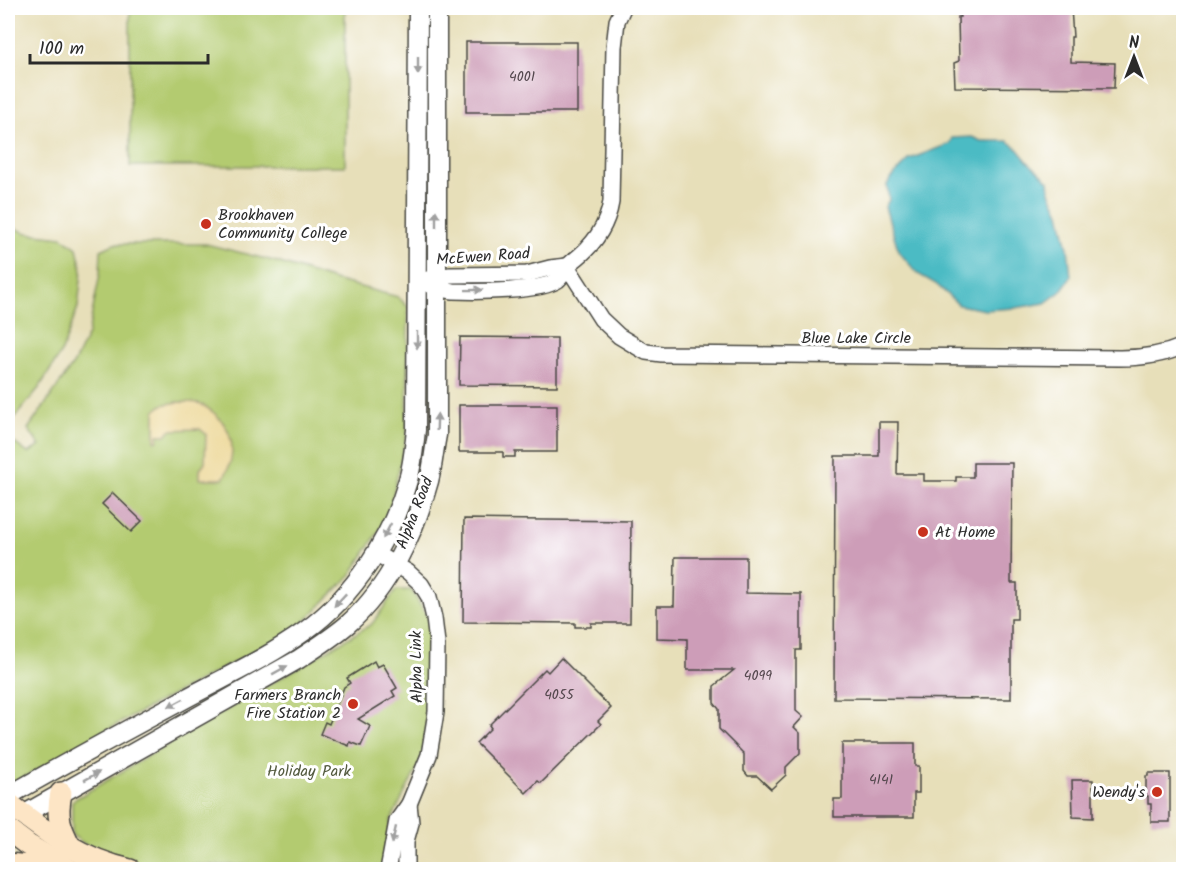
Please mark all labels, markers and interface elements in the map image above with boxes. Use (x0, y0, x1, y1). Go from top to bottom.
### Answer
scale bar (30, 27, 208, 65)
north arrow (1104, 27, 1164, 87)
text: N (1129, 31, 1139, 56)
text: 100 m (39, 35, 84, 64)
one-way arrow (413, 56, 423, 75)
house number: 4001 (509, 66, 535, 88)
place label: Brookhaven Community College (218, 203, 347, 246)
one-way arrow (431, 209, 441, 228)
marker: Brookhaven Community College (199, 217, 213, 231)
street label: McEwen Road (435, 241, 532, 273)
one-way arrow (465, 285, 484, 295)
street label: Blue Lake Circle (801, 326, 911, 351)
one-way arrow (412, 330, 422, 349)
one-way arrow (432, 412, 442, 431)
street label: Alpha Road (390, 472, 441, 553)
place label: At Home (935, 520, 995, 545)
one-way arrow (382, 523, 392, 540)
marker: At Home (916, 525, 930, 539)
one-way arrow (334, 592, 347, 607)
street label: Alpha Link (404, 630, 430, 703)
one-way arrow (272, 665, 289, 675)
house number: 4099 (744, 665, 772, 687)
place label: Farmers Branch Fire Station 2 (234, 683, 341, 726)
house number: 4055 (544, 684, 575, 706)
marker: Farmers Branch Fire Station 2 (346, 697, 360, 711)
one-way arrow (167, 698, 185, 708)
park label: Holiday Park (267, 759, 352, 784)
house number: 4141 (869, 769, 893, 791)
one-way arrow (84, 770, 100, 781)
place label: Wendy's (1092, 780, 1145, 805)
marker: Wendy's (1150, 785, 1164, 799)
one-way arrow (388, 826, 398, 844)

